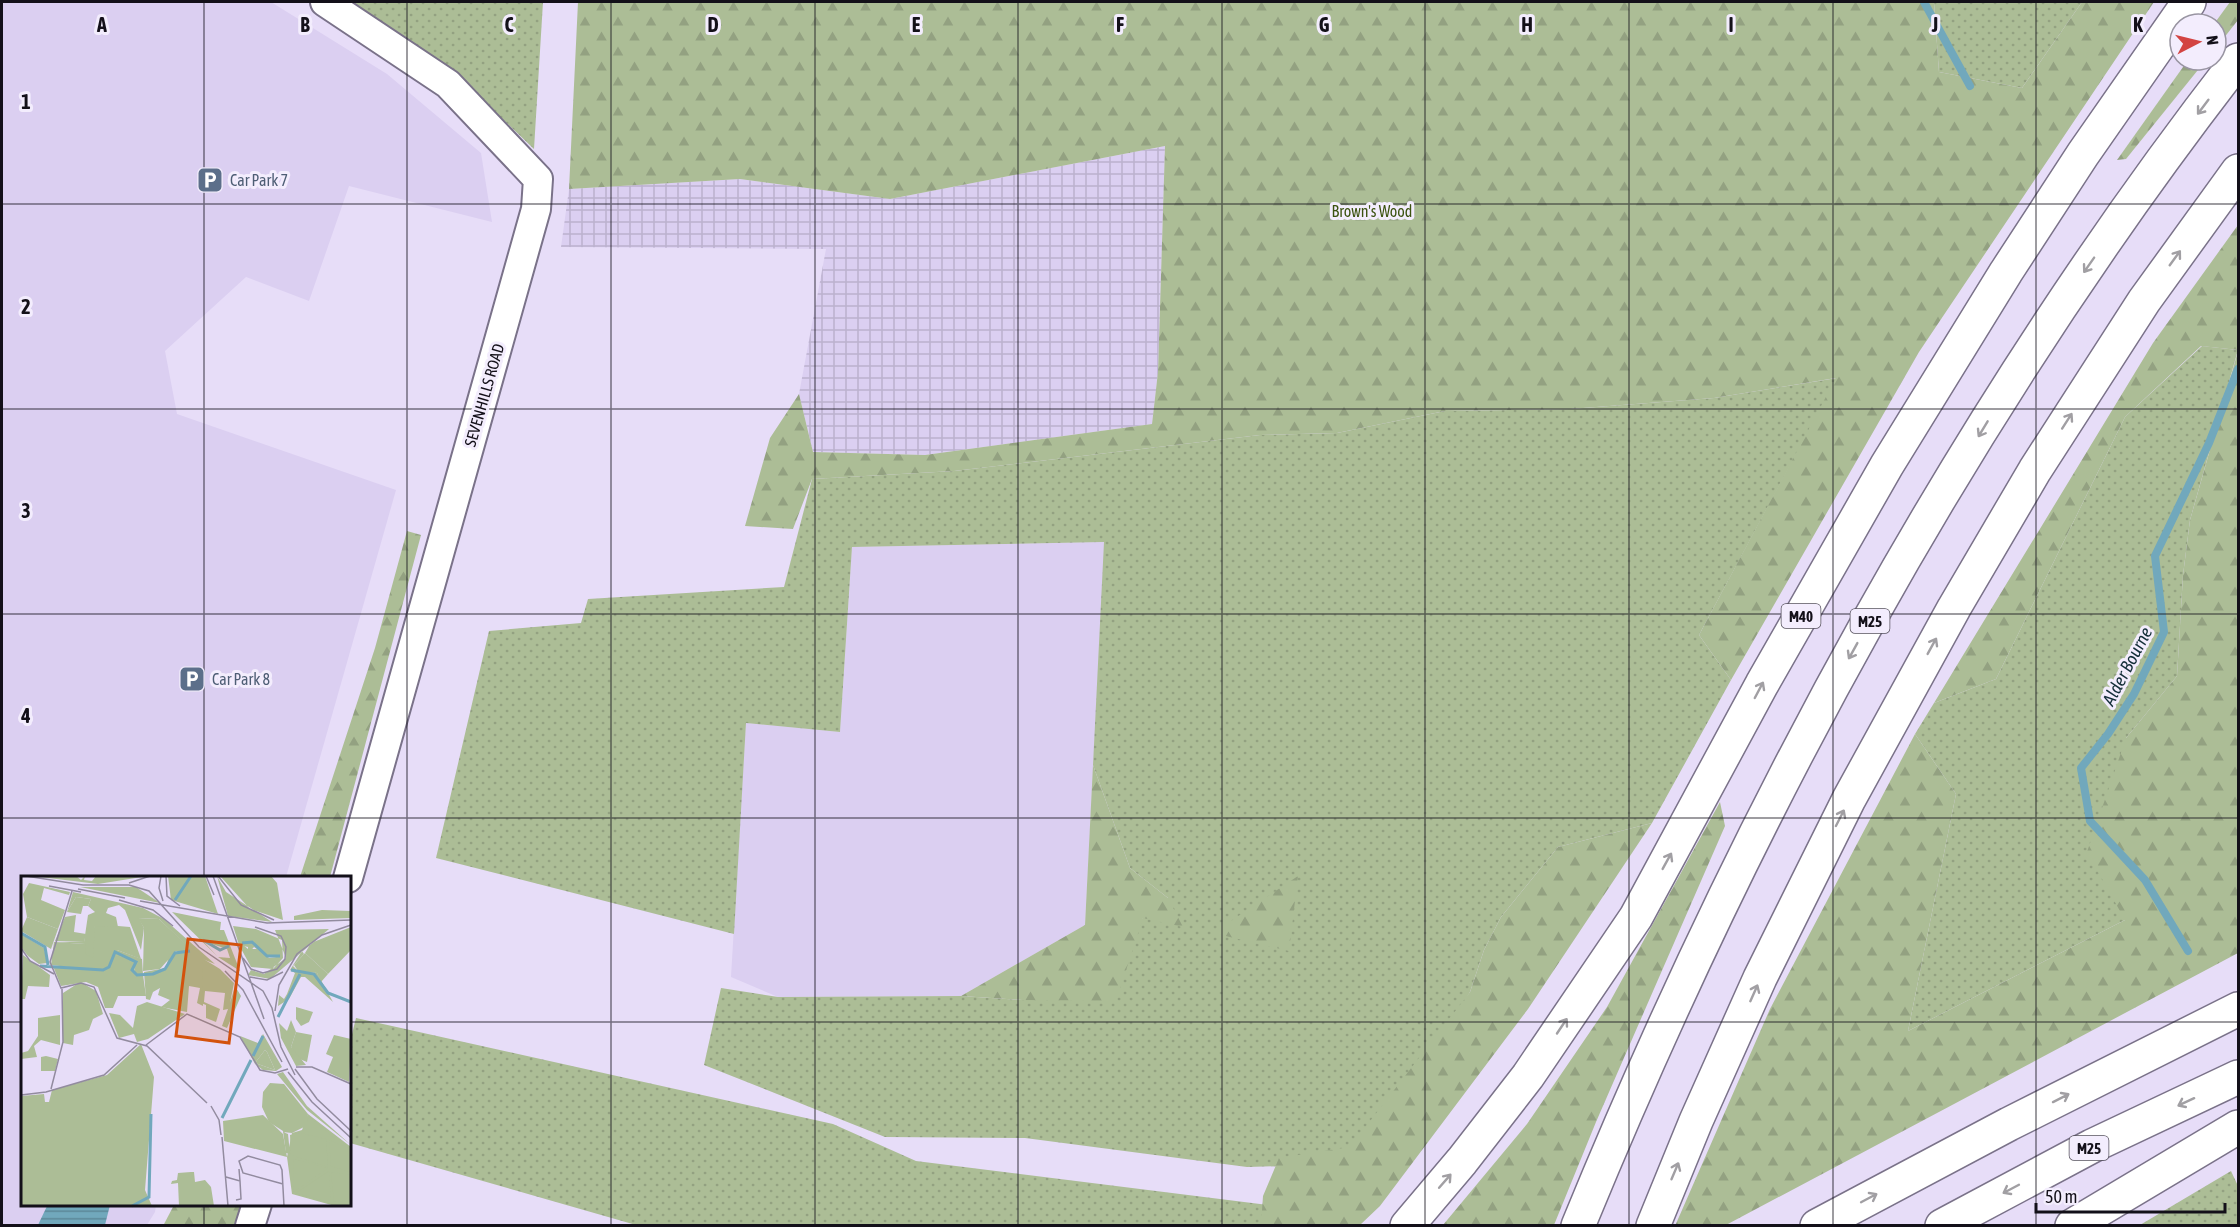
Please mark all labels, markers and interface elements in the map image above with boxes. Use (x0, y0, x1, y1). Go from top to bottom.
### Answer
north arrow (2168, 12, 2228, 72)
text: A (96, 13, 107, 36)
text: B (300, 13, 310, 36)
text: C (505, 13, 514, 36)
text: D (707, 13, 719, 36)
text: E (912, 13, 921, 36)
text: F (1116, 13, 1124, 36)
text: G (1319, 13, 1330, 36)
text: H (1521, 13, 1533, 36)
text: I (1728, 13, 1734, 36)
text: J (1931, 13, 1938, 36)
text: K (2133, 13, 2143, 36)
text: N (2203, 34, 2222, 46)
text: 1 (21, 90, 31, 113)
one-way arrow (2197, 98, 2210, 114)
parking icon: Car Park 7 (195, 165, 225, 195)
place label: Car Park 7 (230, 171, 288, 189)
park label: Brown's Wood (1332, 202, 1412, 220)
one-way arrow (2169, 251, 2181, 267)
one-way arrow (2083, 256, 2095, 272)
text: 2 (21, 295, 31, 318)
street label: SEVENHILLS ROAD (461, 341, 507, 449)
one-way arrow (2061, 413, 2073, 429)
one-way arrow (1977, 420, 1989, 437)
text: 3 (21, 499, 31, 522)
road number: M40 (1782, 604, 1820, 628)
road number: M25 (1850, 609, 1890, 633)
water label: Alder Bourne (2097, 623, 2156, 710)
one-way arrow (1927, 638, 1938, 656)
one-way arrow (1847, 642, 1859, 659)
parking icon: Car Park 8 (177, 664, 207, 694)
place label: Car Park 8 (212, 670, 270, 688)
one-way arrow (1754, 681, 1765, 699)
text: 4 (20, 704, 31, 727)
one-way arrow (1834, 810, 1846, 827)
one-way arrow (1661, 853, 1673, 870)
inset map (21, 876, 351, 1206)
one-way arrow (1748, 984, 1760, 1002)
one-way arrow (1556, 1018, 1568, 1034)
one-way arrow (2052, 1091, 2070, 1103)
one-way arrow (2177, 1097, 2195, 1109)
road number: M25 (2070, 1136, 2108, 1160)
one-way arrow (1670, 1163, 1681, 1181)
one-way arrow (1438, 1174, 1452, 1189)
scale bar (2036, 1176, 2225, 1214)
one-way arrow (2003, 1183, 2020, 1195)
text: 50 m (2045, 1186, 2077, 1207)
one-way arrow (1860, 1192, 1877, 1204)

